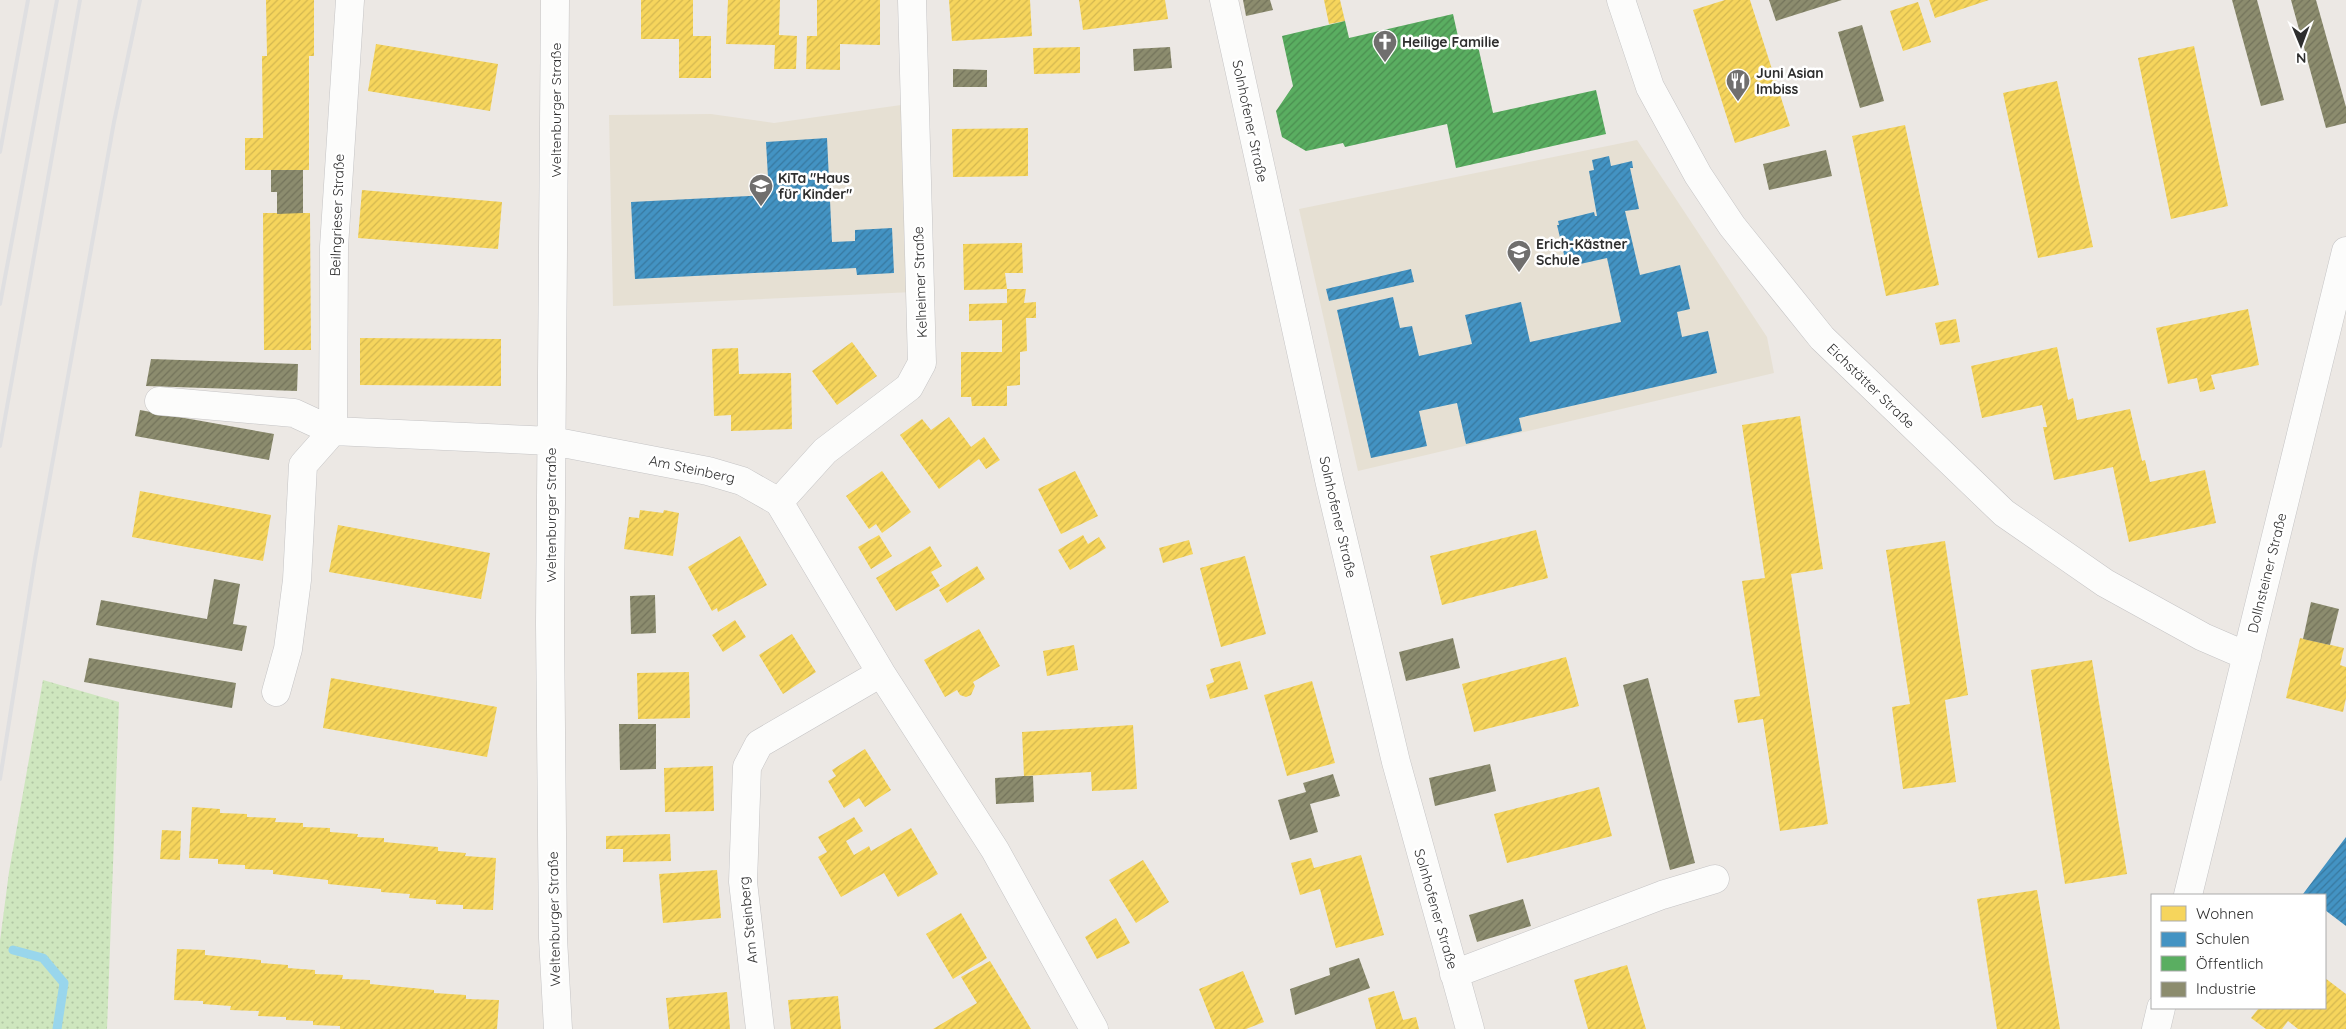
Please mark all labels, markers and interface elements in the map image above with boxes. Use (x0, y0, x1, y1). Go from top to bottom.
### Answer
north arrow (2276, 20, 2326, 70)
church icon: Heilige Familie (1372, 29, 1398, 63)
place label: Heilige Familie (1402, 33, 1499, 51)
street label: Weltenburger Straße (547, 42, 565, 178)
text: N (2296, 49, 2307, 67)
street label: Solnhofener Straße (1228, 58, 1272, 184)
place label: Juni Asian Imbiss (1756, 64, 1824, 98)
restaurant icon: Juni Asian Imbiss (1725, 68, 1751, 102)
street label: Beilngrieser Straße (326, 153, 348, 277)
place label: KiTa "Haus für Kinder" (778, 169, 852, 203)
school or university icon: KiTa "Haus für Kinder" (748, 173, 774, 207)
street label: Kelheimer Straße (909, 226, 931, 338)
place label: Erich-Kästner Schule (1536, 235, 1628, 269)
school or university icon: Erich-Kästner Schule (1506, 239, 1532, 273)
street label: Eichstätter Straße (1823, 340, 1919, 433)
street label: Weltenburger Straße (542, 447, 560, 583)
street label: Am Steinberg (647, 451, 737, 487)
street label: Solnhofener Straße (1315, 454, 1361, 580)
street label: Dollnsteiner Straße (2243, 511, 2291, 635)
street label: Solnhofener Straße (1410, 847, 1462, 971)
street label: Weltenburger Straße (544, 851, 564, 987)
street label: Am Steinberg (734, 876, 762, 964)
legend (2151, 894, 2326, 1009)
text: Wohnen (2196, 904, 2254, 923)
text: Schulen (2196, 929, 2250, 948)
text: Öffentlich (2196, 954, 2263, 973)
text: Industrie (2196, 979, 2256, 998)

